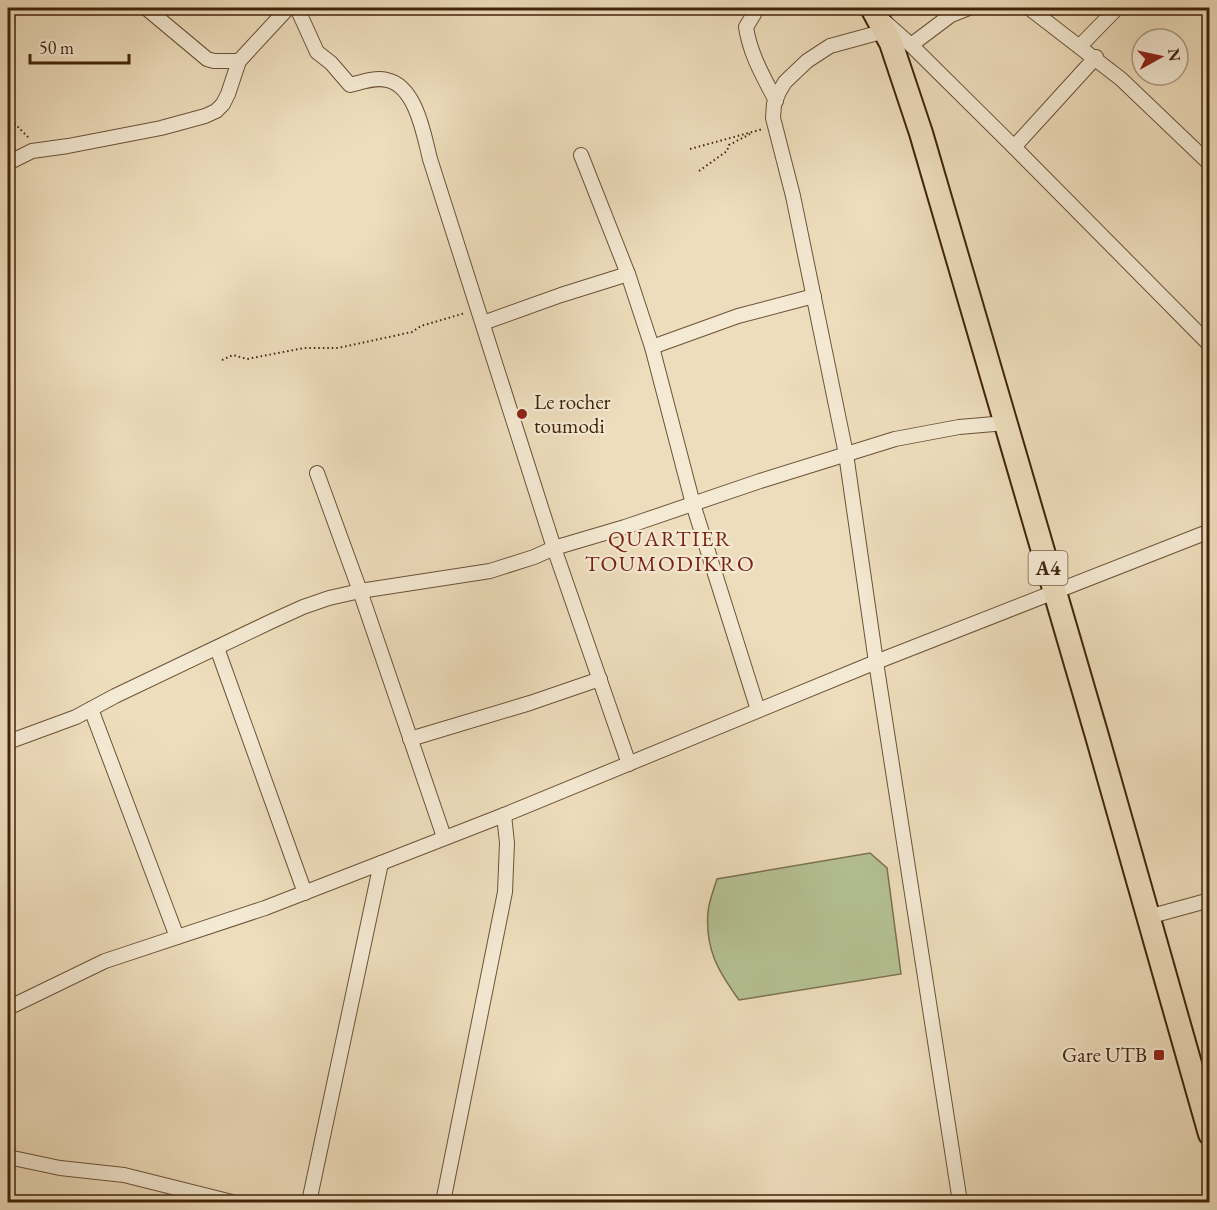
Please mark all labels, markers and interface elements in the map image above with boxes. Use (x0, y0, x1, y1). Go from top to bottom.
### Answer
scale bar (30, 27, 129, 65)
north arrow (1130, 27, 1190, 87)
text: 50 m (39, 36, 74, 59)
text: N (1163, 47, 1186, 63)
place label: Le rocher toumodi (534, 388, 611, 439)
marker: Le rocher toumodi (515, 407, 529, 421)
district label: QUARTIER TOUMODIKRO (585, 524, 755, 578)
road number: A4 (1028, 551, 1068, 585)
place label: Gare UTB (1062, 1041, 1147, 1068)
marker: Gare UTB (1152, 1048, 1166, 1062)

